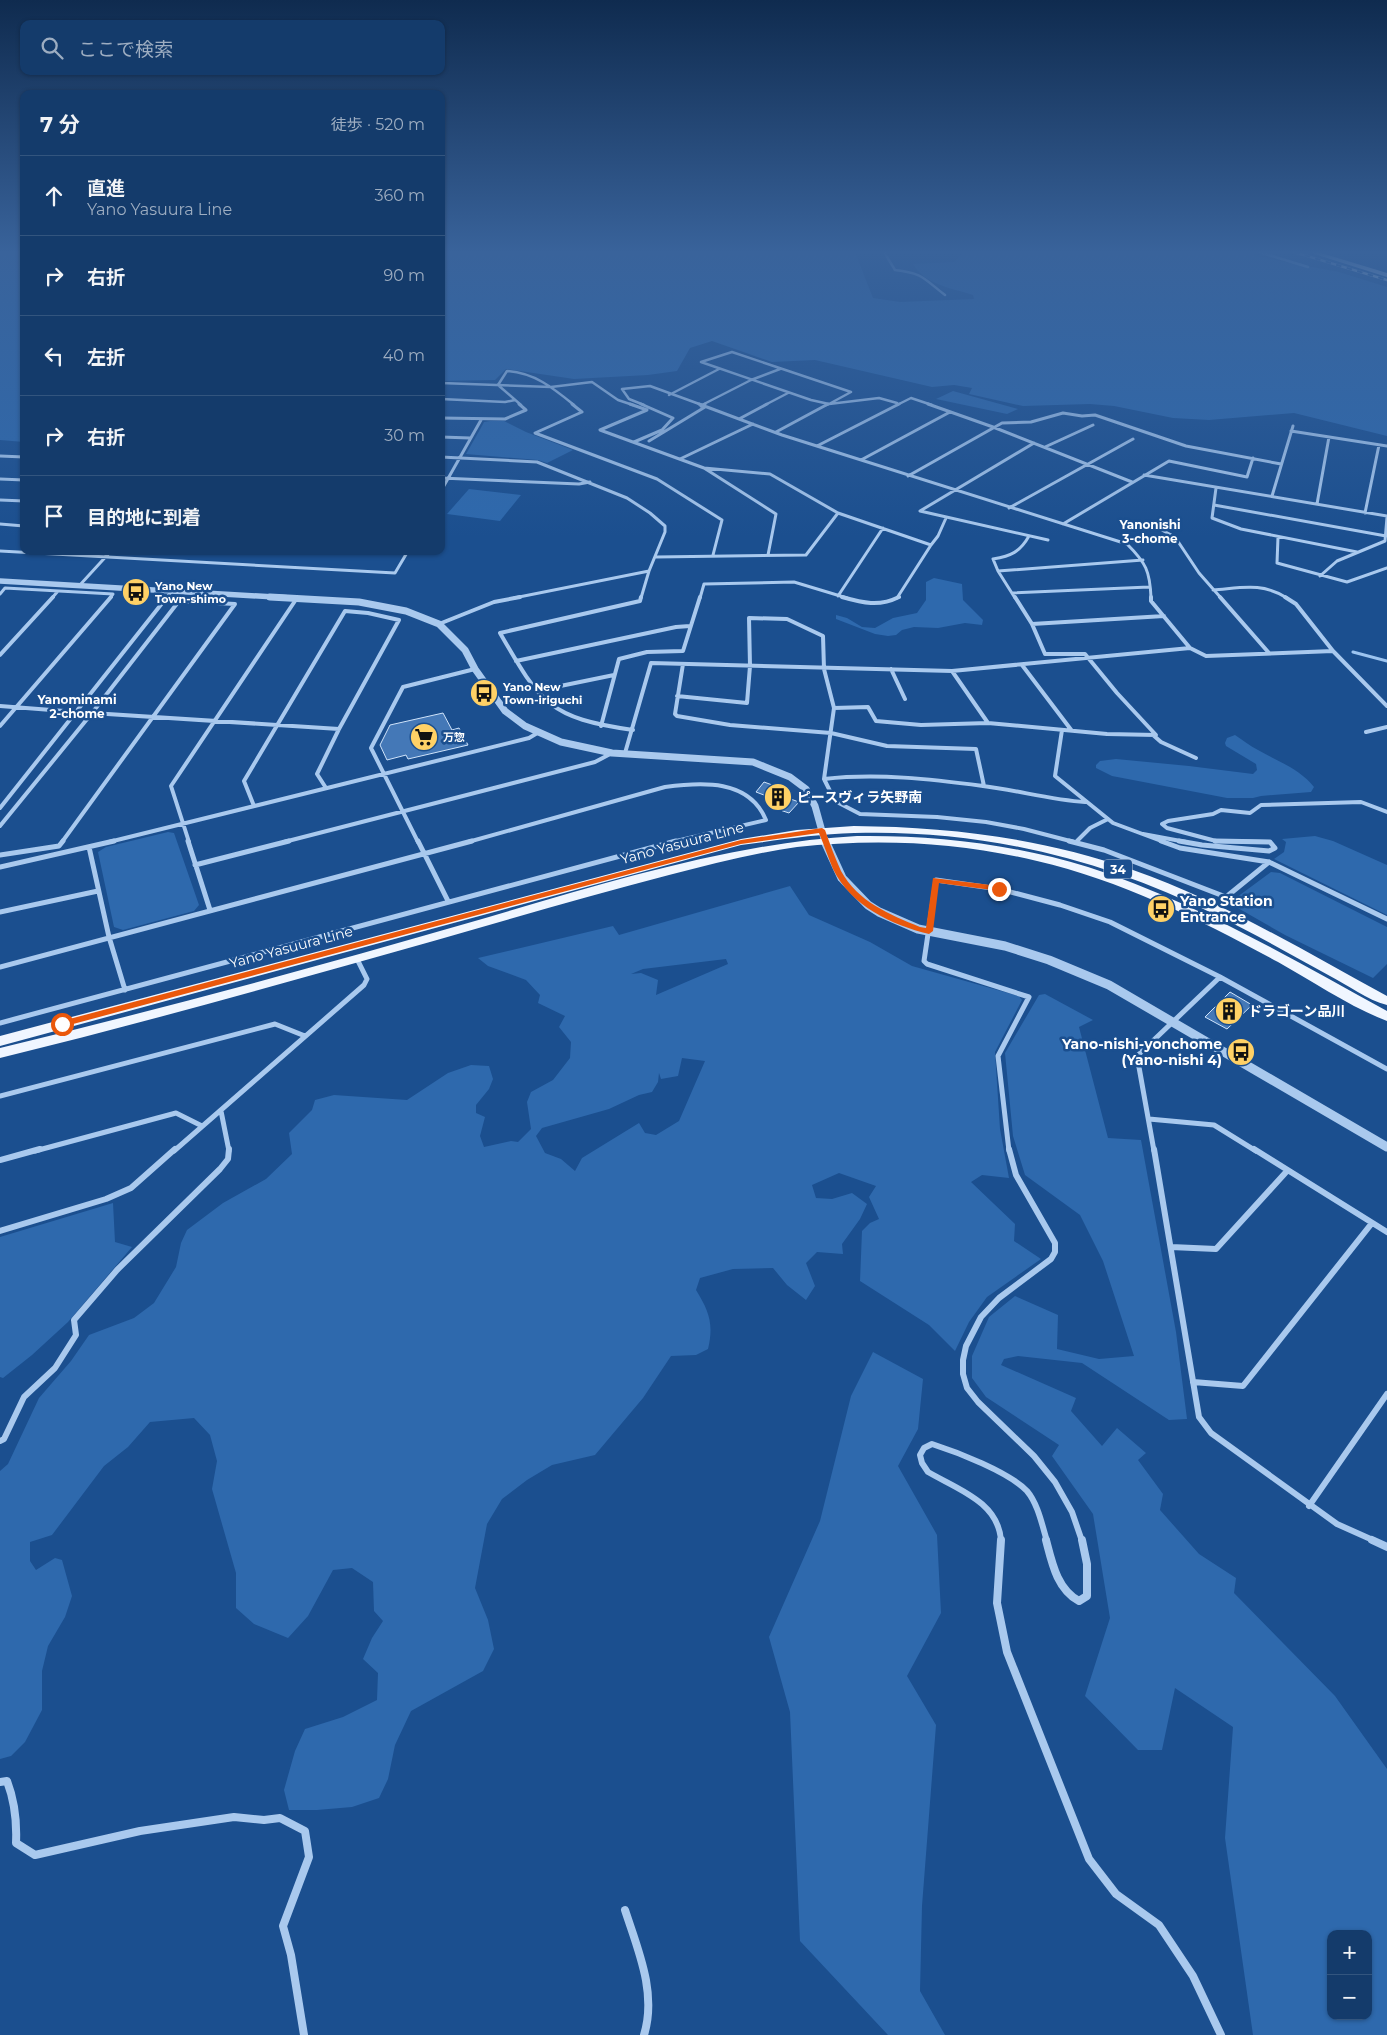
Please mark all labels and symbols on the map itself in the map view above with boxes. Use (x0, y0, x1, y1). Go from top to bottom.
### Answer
district label: Yanonishi 3-chome (1118, 517, 1181, 546)
bus stop icon: Yano New Town-shimo (121, 577, 151, 607)
place label: Yano New Town-shimo (154, 579, 226, 606)
bus stop icon: Yano New Town-iriguchi (469, 678, 499, 708)
place label: Yano New Town-iriguchi (502, 680, 582, 707)
district label: Yanominami 2-chome (36, 692, 117, 721)
supermarket icon: 万惣 (409, 722, 439, 752)
place label: 万惣 (443, 730, 465, 744)
building icon: ピースヴィラ矢野南 (763, 782, 793, 812)
place label: ピースヴィラ矢野南 (797, 788, 922, 806)
street label: Yano Yasuura Line (618, 818, 746, 868)
road number: 34 (1104, 860, 1132, 879)
route end (988, 878, 1011, 901)
place label: Yano Station Entrance (1179, 892, 1273, 926)
bus stop icon: Yano Station Entrance (1146, 894, 1176, 924)
street label: Yano Yasuura Line (227, 922, 355, 972)
building icon: ドラゴーン品川 (1214, 996, 1244, 1026)
place label: ドラゴーン品川 (1248, 1002, 1345, 1020)
route start (51, 1013, 74, 1036)
place label: Yano-nishi-yonchome (Yano-nishi 4) (1061, 1035, 1222, 1069)
bus stop icon: Yano-nishi-yonchome (Yano-nishi 4) (1226, 1037, 1256, 1067)

